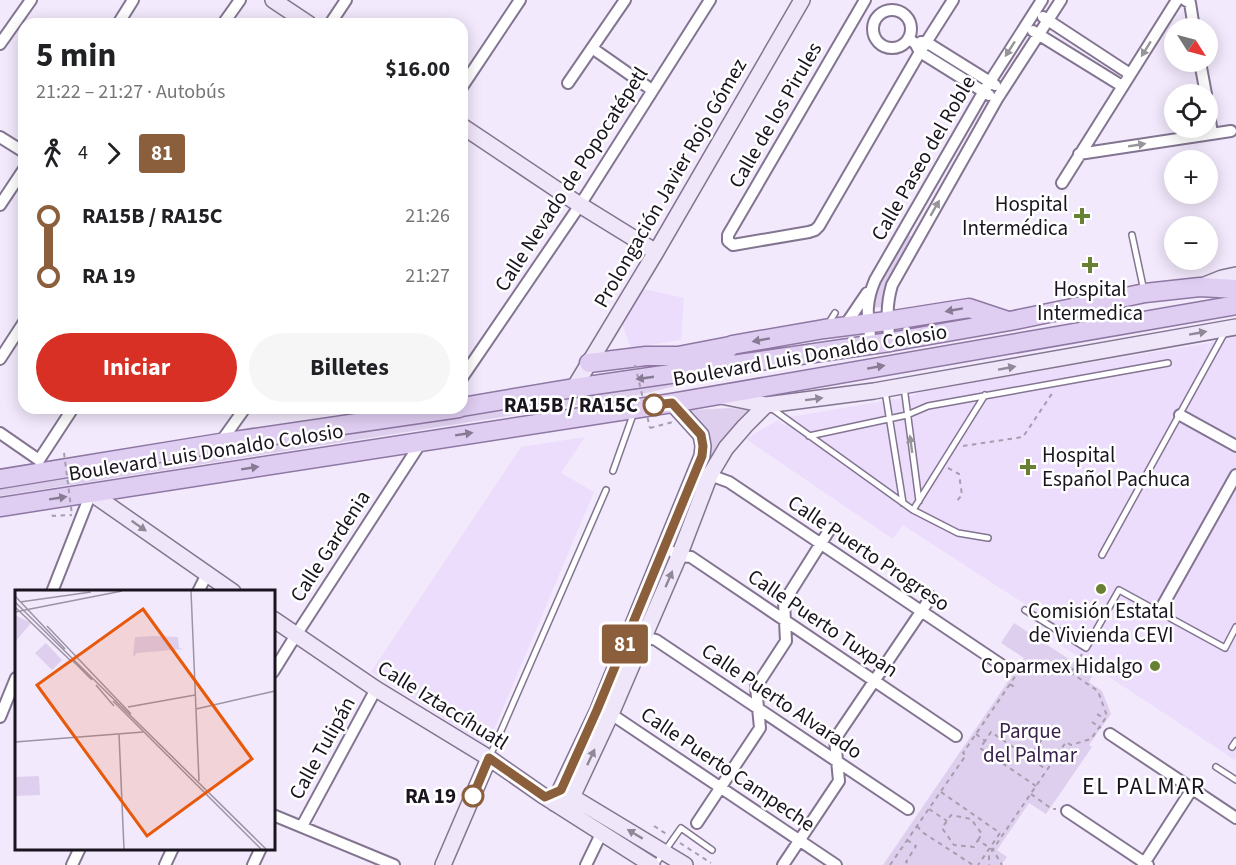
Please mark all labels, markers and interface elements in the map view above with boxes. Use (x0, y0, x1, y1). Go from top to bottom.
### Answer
north arrow (1164, 18, 1218, 72)
map controls (1164, 18, 1218, 270)
text: 5 min (36, 32, 116, 79)
street label: Calle de los Pirules (721, 36, 829, 194)
one-way arrow (1005, 41, 1016, 58)
one-way arrow (1140, 41, 1151, 58)
text: $16.00 (385, 53, 450, 85)
street label: Prolongación Javier Rojo Gómez (586, 53, 754, 313)
street label: Calle Nevado de Popocatépetl (487, 61, 655, 297)
street label: Calle Paseo del Roble (863, 70, 983, 246)
text: 21:22 – 21:27 · Autobús (36, 78, 225, 106)
button: locate (1164, 84, 1218, 138)
icon: walk (36, 137, 69, 170)
icon: forward (97, 137, 130, 170)
text: 81 (151, 138, 173, 168)
text: 4 (78, 139, 88, 167)
one-way arrow (1128, 141, 1147, 150)
button: + (1164, 150, 1218, 204)
place label: Hospital Intermédica (962, 189, 1068, 243)
text: RA15B / RA15C (82, 200, 223, 232)
one-way arrow (930, 200, 941, 216)
text: 21:26 (405, 202, 450, 230)
marker: Hospital Intermédica (1073, 207, 1091, 225)
button: − (1164, 216, 1218, 270)
marker: Hospital Intermedica (1081, 256, 1099, 274)
text: RA 19 (82, 260, 136, 292)
text: 21:27 (405, 262, 450, 290)
place label: Hospital Intermedica (1037, 274, 1143, 328)
one-way arrow (944, 306, 963, 315)
street label: Boulevard Luis Donaldo Colosio (671, 316, 949, 394)
one-way arrow (1189, 328, 1208, 337)
button: Iniciar (36, 333, 237, 402)
button: Billetes (249, 333, 450, 402)
one-way arrow (752, 336, 771, 345)
one-way arrow (867, 362, 886, 371)
one-way arrow (997, 363, 1016, 372)
one-way arrow (636, 373, 655, 382)
place label: RA15B / RA15C (504, 390, 638, 420)
marker: RA15B / RA15C (643, 394, 665, 416)
one-way arrow (805, 394, 824, 404)
street label: Boulevard Luis Donaldo Colosio (66, 415, 346, 489)
one-way arrow (454, 430, 473, 439)
one-way arrow (906, 434, 915, 453)
place label: Hospital Español Pachuca (1042, 440, 1190, 494)
marker: Hospital Español Pachuca (1019, 458, 1037, 476)
one-way arrow (241, 463, 260, 472)
street label: Calle Gardenia (283, 484, 377, 608)
street label: Calle Puerto Progreso (782, 487, 956, 619)
one-way arrow (48, 493, 67, 502)
one-way arrow (130, 520, 146, 532)
street label: Calle Puerto Tuxpan (742, 561, 904, 685)
one-way arrow (665, 570, 674, 587)
marker: Comisión Estatal de Vivienda CEVI (1094, 582, 1108, 596)
inset map (15, 590, 274, 850)
place label: Comisión Estatal de Vivienda CEVI (1028, 596, 1174, 650)
line badge: 81 (598, 624, 652, 664)
text: 81 (614, 629, 636, 659)
street label: Calle Puerto Alvarado (695, 636, 869, 766)
place label: Coparmex Hidalgo (981, 651, 1143, 681)
street label: Calle Iztaccíhuatl (372, 653, 514, 757)
marker: Coparmex Hidalgo (1148, 659, 1162, 673)
street label: Calle Tulipán (281, 691, 363, 805)
street label: Calle Puerto Campeche (635, 699, 821, 839)
park label: Parque del Palmar (983, 716, 1078, 770)
one-way arrow (586, 749, 595, 766)
district label: EL PALMAR (1082, 769, 1206, 804)
place label: RA 19 (405, 781, 456, 811)
marker: RA 19 (462, 785, 484, 807)
one-way arrow (627, 829, 643, 840)

